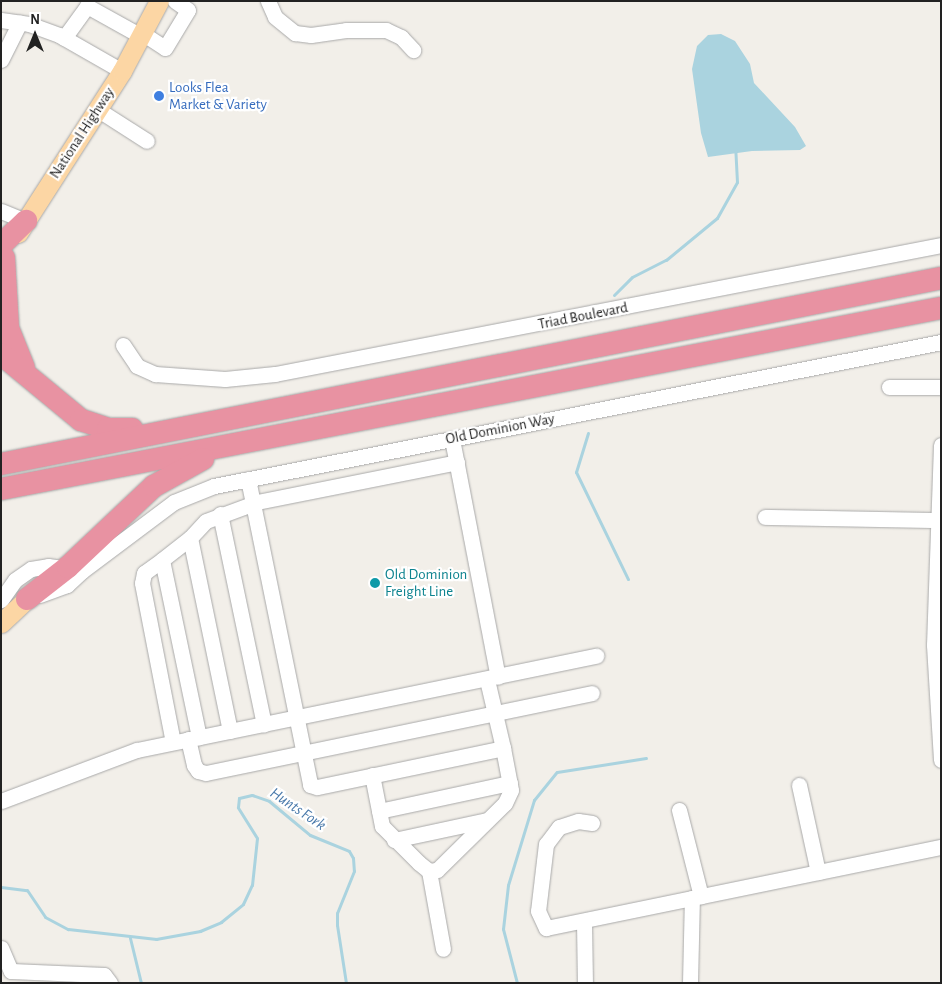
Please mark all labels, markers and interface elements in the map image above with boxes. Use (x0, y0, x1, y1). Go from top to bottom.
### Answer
north arrow (10, 10, 60, 60)
text: N (30, 13, 40, 27)
place label: Looks Flea Market & Variety (169, 78, 267, 113)
street label: National Highway (46, 84, 118, 182)
marker: Looks Flea Market & Variety (153, 90, 165, 102)
street label: Triad Boulevard (537, 298, 629, 334)
street label: Old Dominion Way (444, 410, 556, 448)
place label: Old Dominion Freight Line (385, 565, 467, 600)
marker: Old Dominion Freight Line (369, 577, 381, 589)
water label: Hunts Fork (266, 783, 330, 835)

